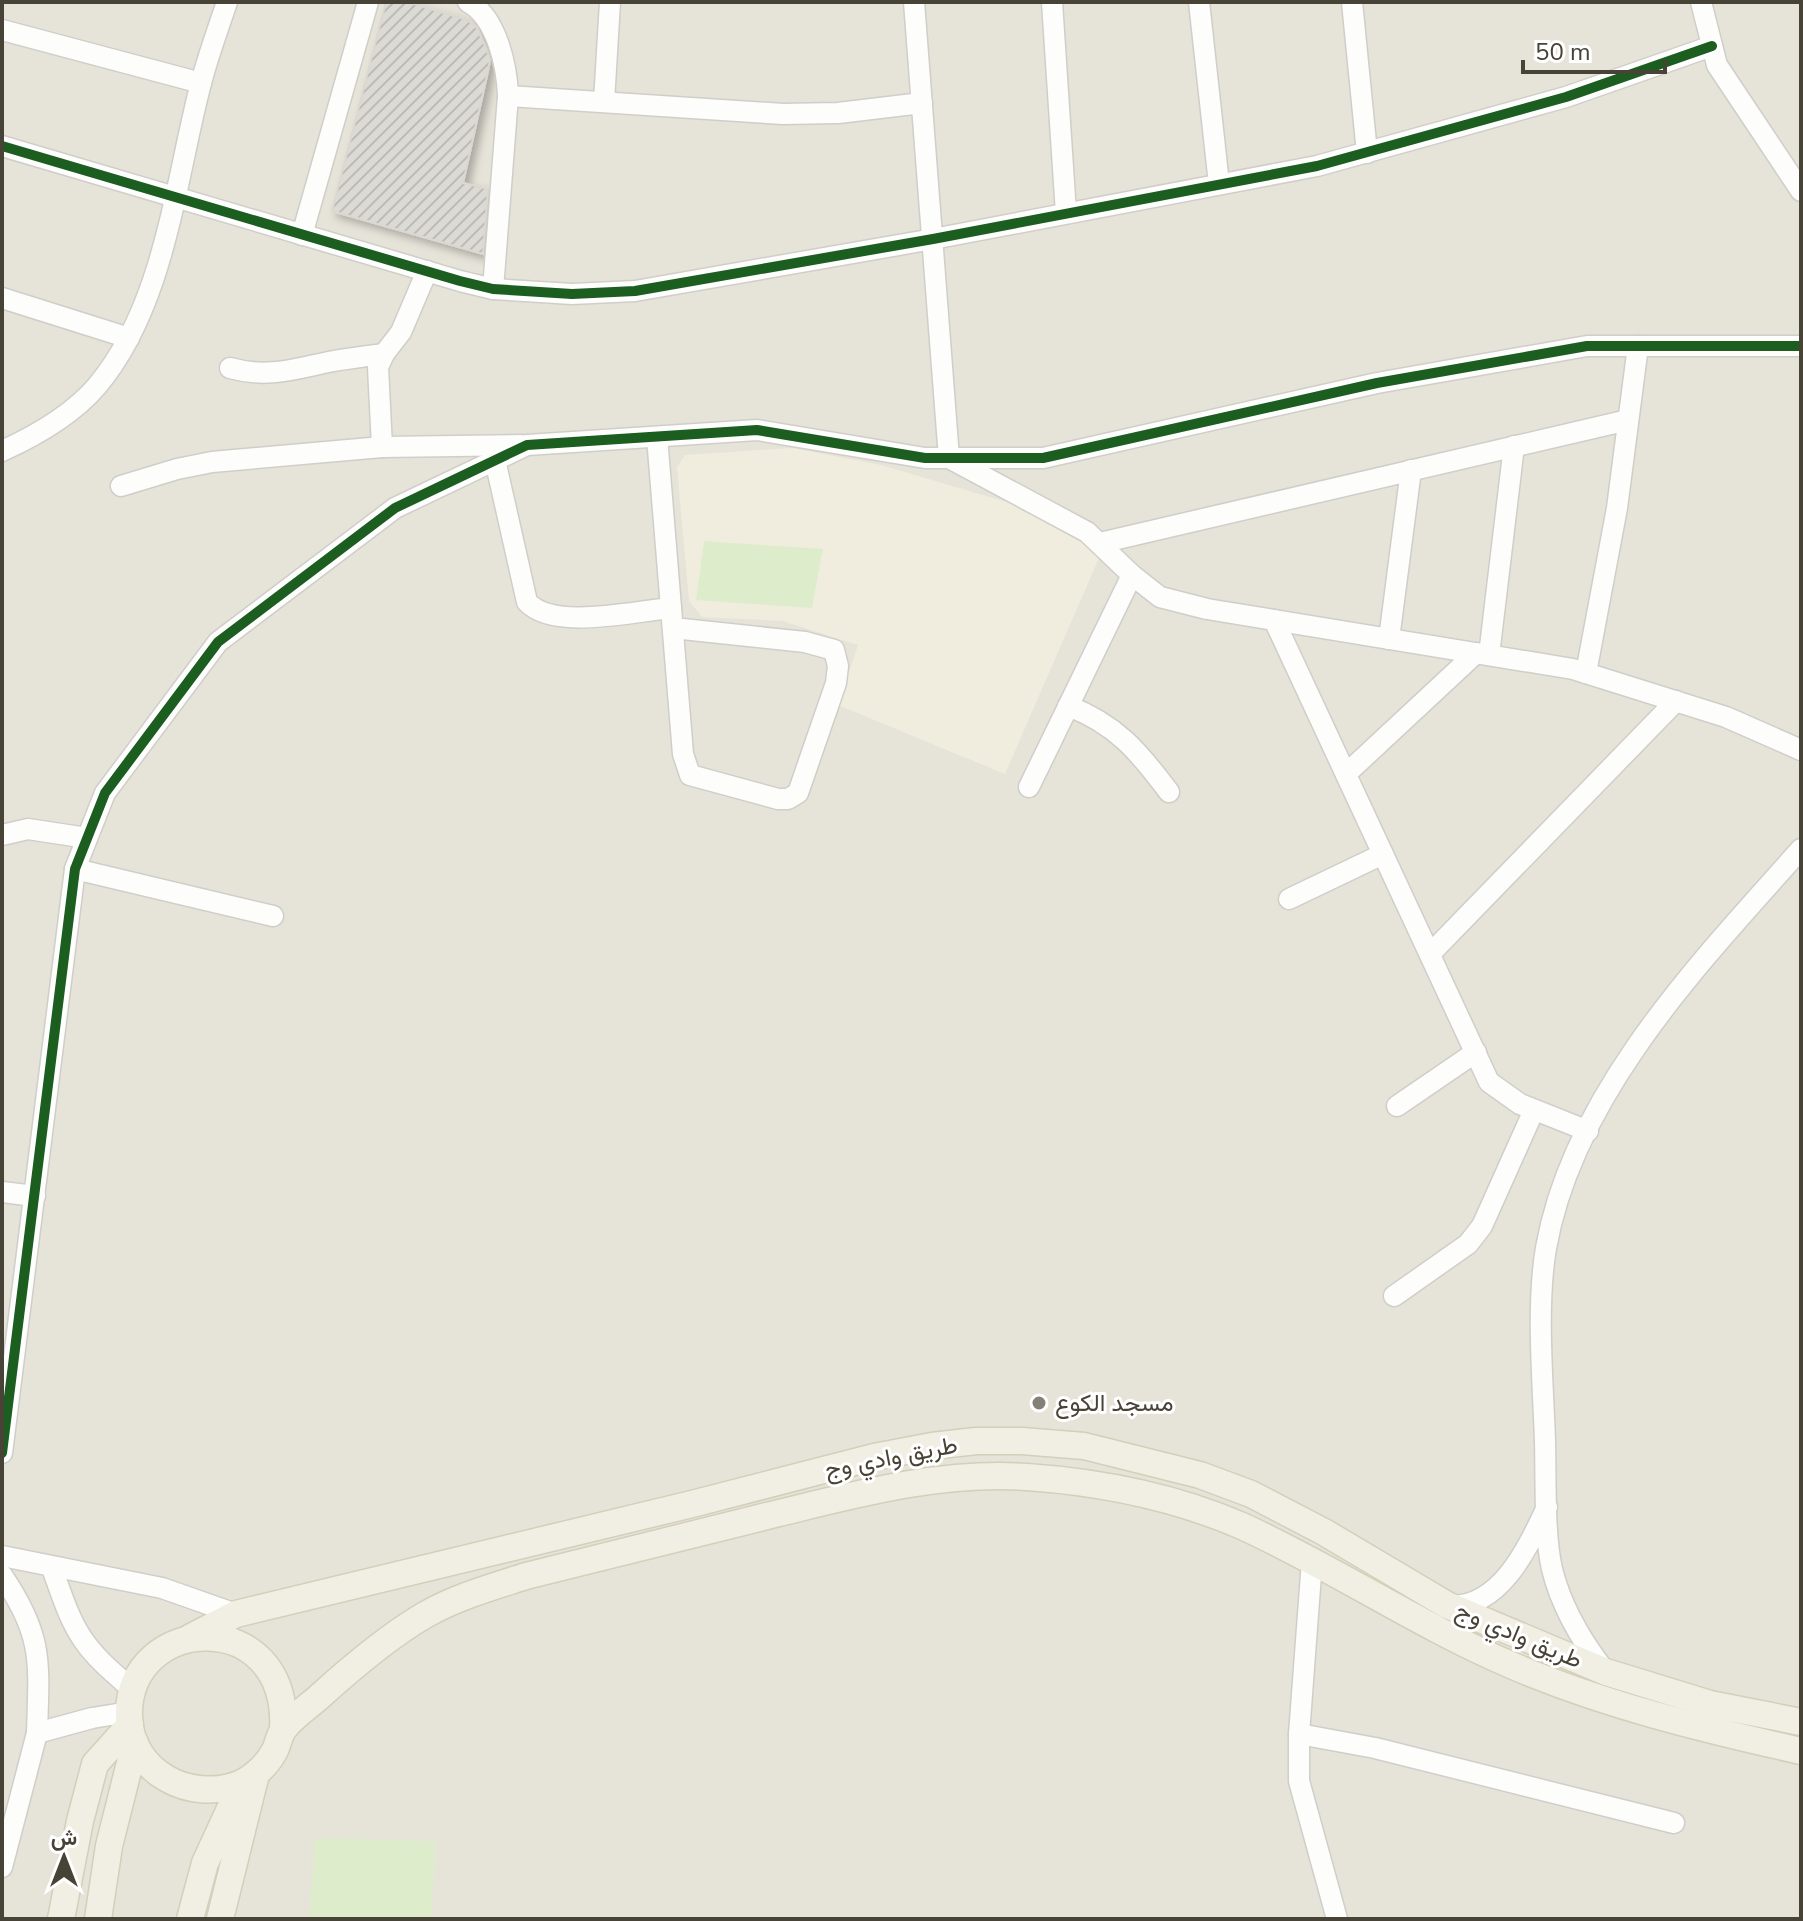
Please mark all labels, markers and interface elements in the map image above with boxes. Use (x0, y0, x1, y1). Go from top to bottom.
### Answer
scale bar (1523, 24, 1665, 74)
text: 50 m (1535, 36, 1591, 68)
place label: مسجد الكوع (1055, 1387, 1174, 1419)
marker: مسجد الكوع (1030, 1394, 1048, 1412)
street label: طريق وادي وج (822, 1428, 961, 1488)
street label: طريق وادي وج (1450, 1594, 1587, 1679)
north arrow (24, 1817, 104, 1897)
text: ش (51, 1823, 77, 1853)

